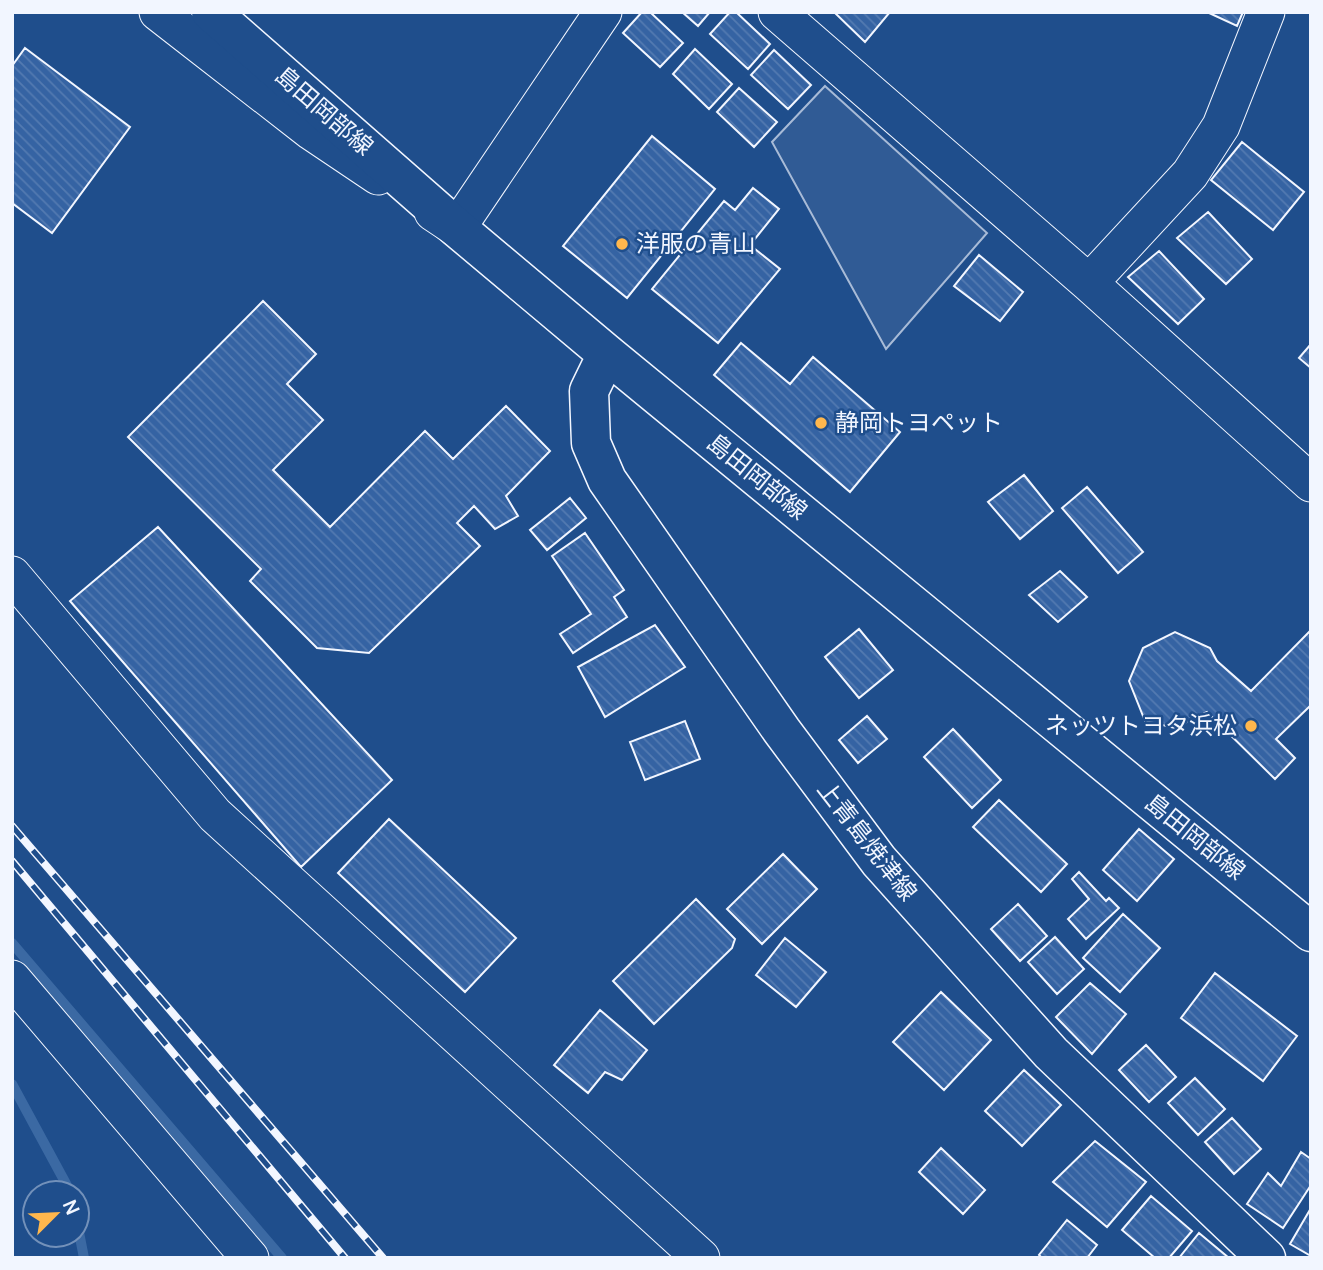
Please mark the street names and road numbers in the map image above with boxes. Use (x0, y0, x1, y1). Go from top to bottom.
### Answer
street label: 島田岡部線 (269, 58, 381, 162)
street label: 島田岡部線 (701, 425, 815, 526)
street label: 上青島焼津線 (811, 773, 926, 907)
street label: 島田岡部線 (1139, 785, 1253, 886)

